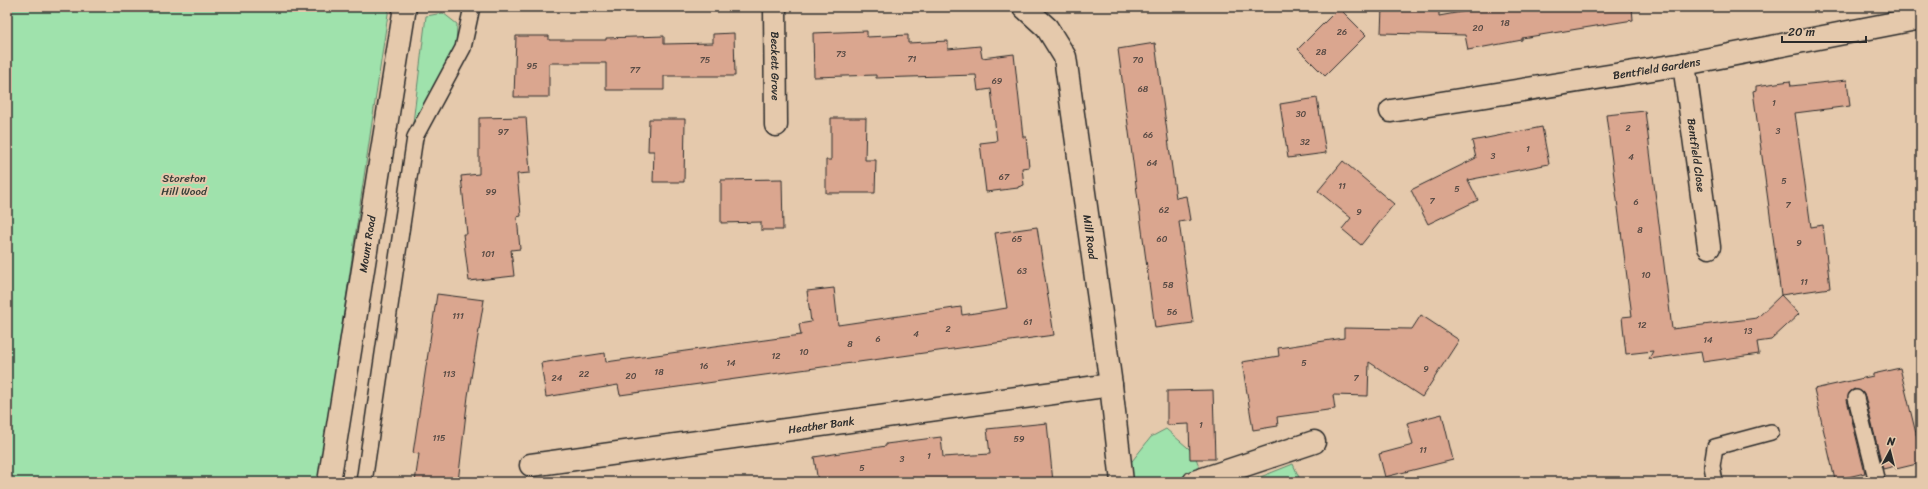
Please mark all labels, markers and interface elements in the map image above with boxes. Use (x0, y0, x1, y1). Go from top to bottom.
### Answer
house number: 18 (1500, 15, 1510, 31)
scale bar (1782, 18, 1866, 44)
house number: 20 (1473, 20, 1484, 36)
text: 20 m (1788, 21, 1815, 43)
house number: 26 (1337, 24, 1347, 40)
street label: Beckett Grove (765, 31, 785, 101)
house number: 28 (1316, 44, 1327, 60)
house number: 73 (836, 46, 846, 62)
house number: 71 (907, 51, 917, 67)
house number: 75 (700, 52, 711, 68)
house number: 70 (1133, 52, 1144, 68)
street label: Bentfield Gardens (1612, 52, 1703, 85)
house number: 95 (526, 58, 538, 74)
house number: 77 (630, 62, 641, 78)
house number: 69 (992, 73, 1003, 89)
house number: 68 (1138, 81, 1149, 97)
house number: 1 (1772, 95, 1776, 111)
house number: 30 (1296, 106, 1307, 122)
street label: Bentfield Close (1681, 117, 1710, 194)
house number: 2 (1625, 120, 1631, 136)
house number: 3 (1776, 123, 1781, 139)
house number: 97 (498, 124, 509, 140)
house number: 66 (1143, 127, 1153, 143)
house number: 32 (1300, 134, 1310, 150)
house number: 1 (1526, 141, 1530, 157)
house number: 3 (1491, 148, 1496, 164)
house number: 4 (1628, 149, 1634, 165)
house number: 64 (1147, 155, 1158, 171)
park label: Storeton Hill Wood (161, 169, 208, 201)
house number: 67 (999, 169, 1010, 185)
house number: 5 (1781, 173, 1787, 189)
house number: 11 (1338, 178, 1346, 194)
house number: 5 (1454, 181, 1460, 197)
house number: 99 (485, 184, 497, 200)
house number: 7 (1429, 193, 1435, 209)
house number: 6 (1633, 194, 1639, 210)
house number: 7 (1785, 197, 1791, 213)
house number: 62 (1159, 202, 1169, 218)
house number: 9 (1356, 204, 1362, 220)
street label: Mount Road (354, 213, 382, 274)
street label: Mill Road (1077, 214, 1102, 262)
house number: 8 (1637, 222, 1643, 238)
house number: 65 (1012, 231, 1023, 247)
house number: 60 (1157, 231, 1168, 247)
house number: 9 (1796, 235, 1802, 251)
house number: 101 (481, 246, 495, 262)
house number: 63 (1017, 263, 1027, 279)
house number: 10 (1641, 267, 1651, 283)
house number: 11 (1800, 274, 1808, 290)
house number: 58 (1163, 277, 1174, 293)
house number: 56 (1167, 304, 1177, 320)
house number: 111 (452, 308, 464, 324)
house number: 61 (1024, 314, 1033, 330)
house number: 12 (1637, 317, 1647, 333)
house number: 2 (945, 321, 951, 337)
house number: 13 (1744, 323, 1752, 339)
house number: 4 (913, 326, 919, 342)
house number: 6 (875, 331, 881, 347)
house number: 14 (1703, 332, 1713, 348)
house number: 8 (847, 336, 853, 352)
house number: 10 (799, 344, 809, 360)
house number: 12 (771, 348, 781, 364)
house number: 14 (726, 355, 736, 371)
house number: 5 (1301, 355, 1307, 371)
house number: 16 (700, 358, 708, 374)
house number: 9 (1423, 361, 1429, 377)
house number: 18 (654, 364, 664, 380)
house number: 113 (443, 366, 455, 382)
house number: 22 (579, 366, 589, 382)
house number: 20 (626, 368, 637, 384)
house number: 24 (552, 370, 563, 386)
house number: 7 (1353, 370, 1359, 386)
street label: Heather Bank (787, 411, 856, 439)
house number: 1 (1199, 417, 1203, 433)
house number: 115 (432, 430, 446, 446)
house number: 59 (1013, 431, 1025, 447)
north arrow (1870, 431, 1910, 471)
text: N (1885, 432, 1896, 452)
house number: 11 (1419, 442, 1427, 458)
house number: 1 (927, 448, 931, 464)
house number: 3 (900, 451, 905, 467)
house number: 5 (859, 460, 865, 476)

